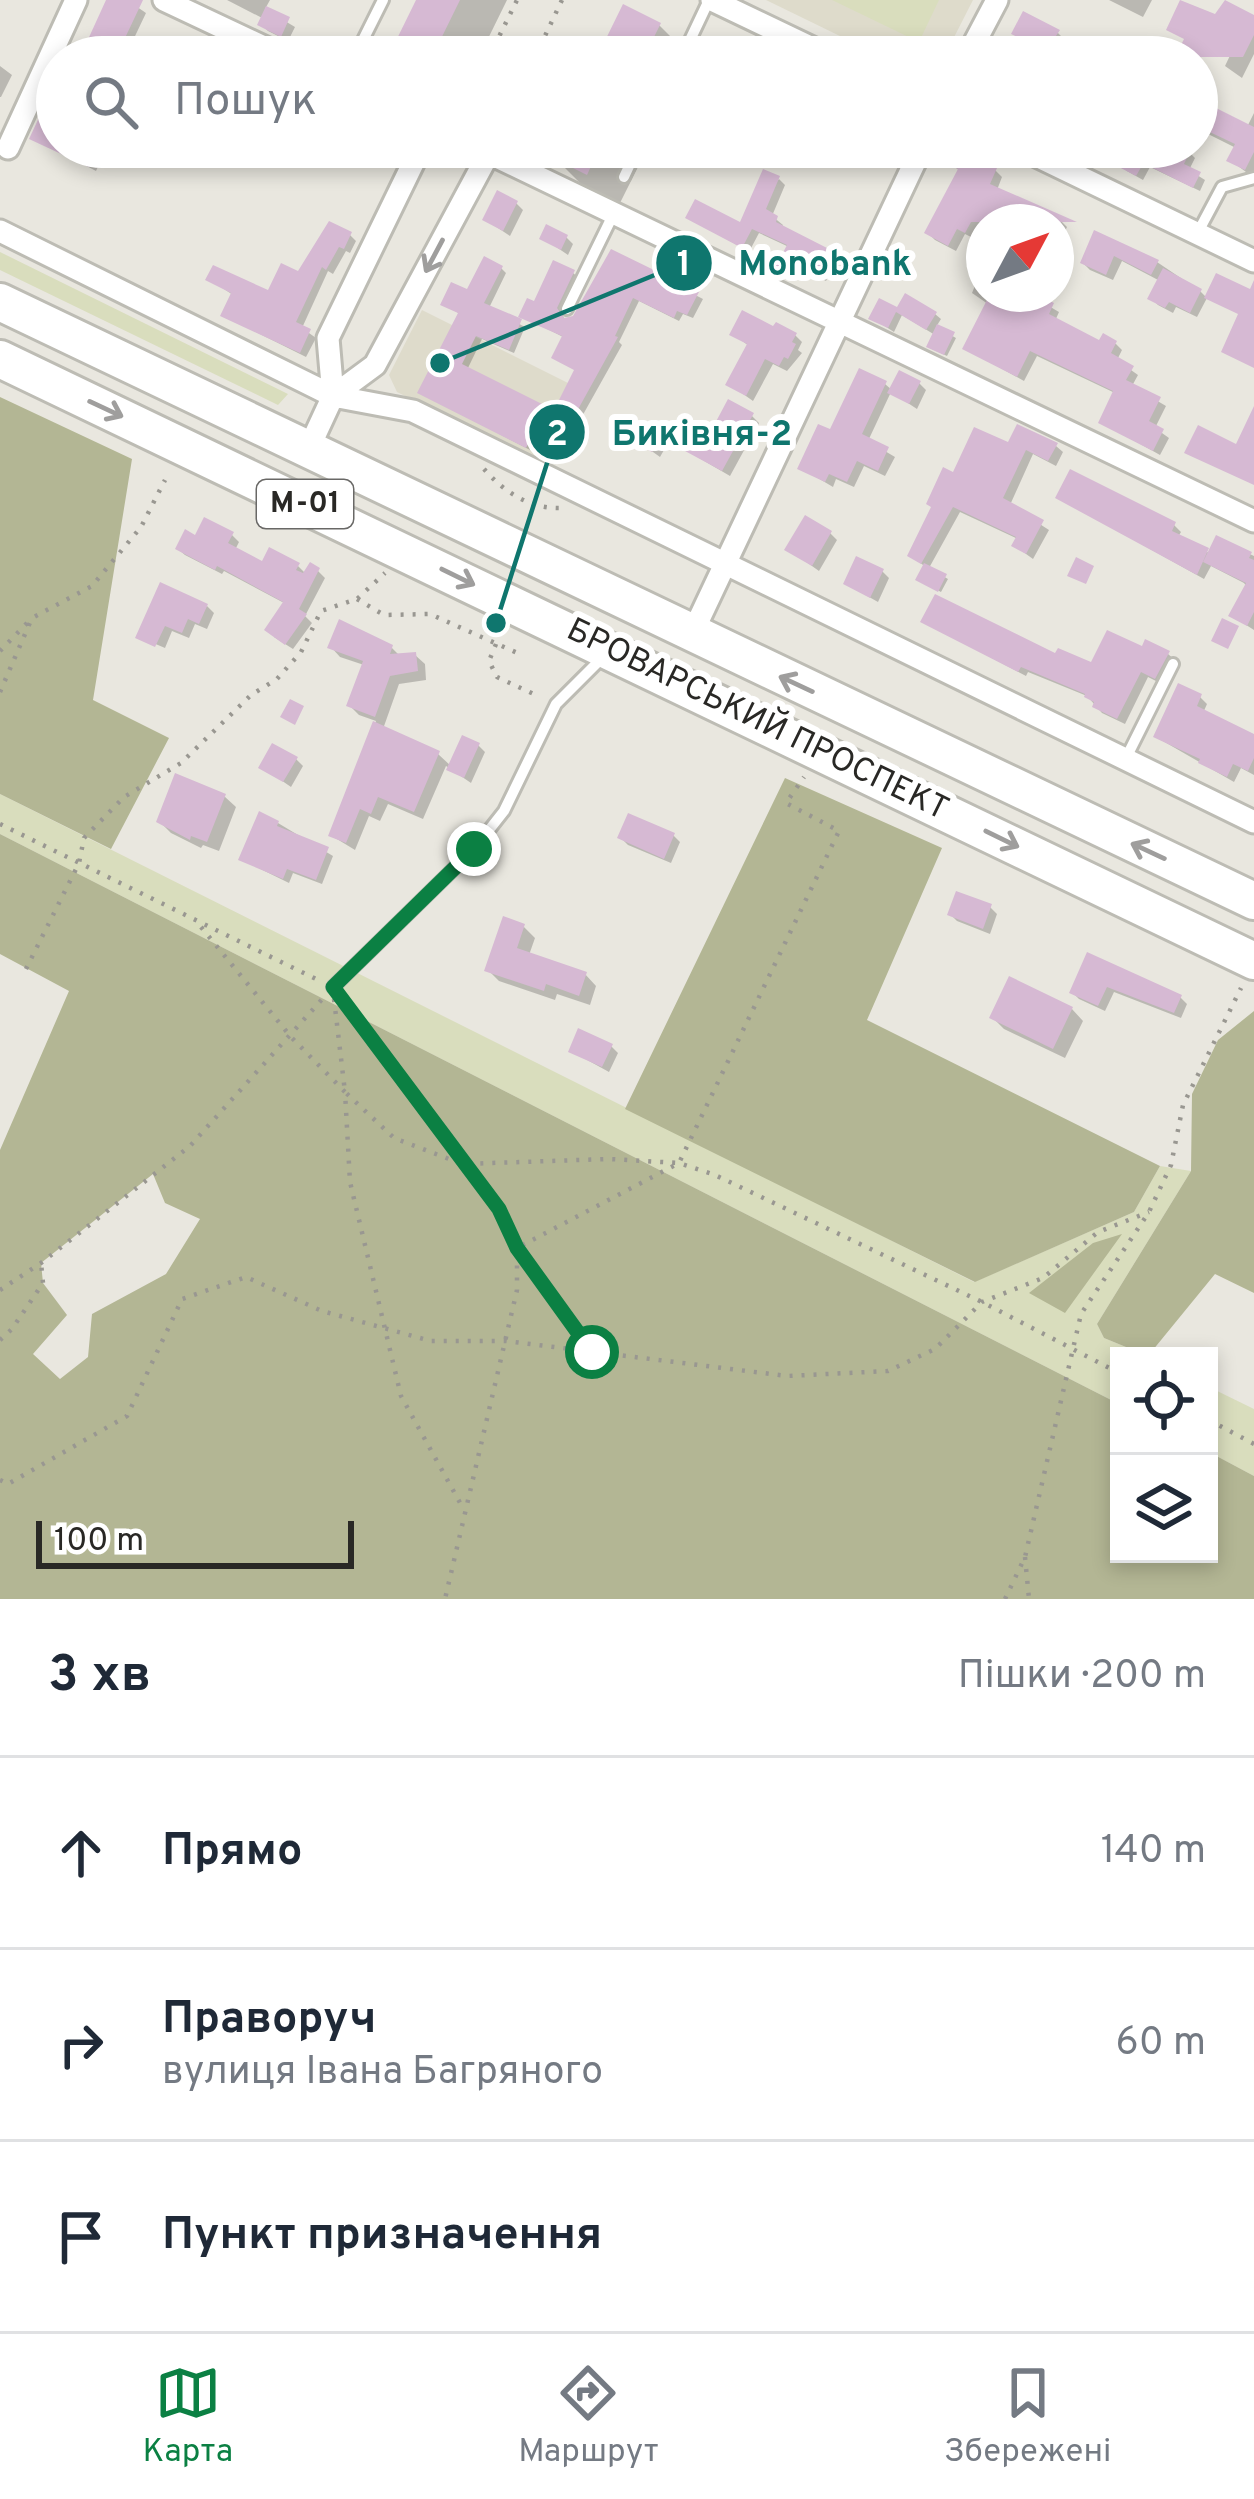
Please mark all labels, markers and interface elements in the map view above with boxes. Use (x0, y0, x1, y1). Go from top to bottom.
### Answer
search box (36, 36, 1218, 168)
icon: search (78, 69, 144, 135)
text: Пошук (174, 74, 317, 131)
north arrow (966, 204, 1074, 312)
callout: Monobank (654, 227, 936, 299)
one-way arrow (422, 238, 445, 273)
text: 1 (677, 243, 691, 289)
text: Monobank (738, 243, 912, 289)
callout: Бикiвня-2 (527, 396, 816, 468)
one-way arrow (87, 399, 123, 421)
text: 2 (546, 413, 568, 459)
text: Бикiвня-2 (612, 413, 792, 459)
road number: М-01 (257, 480, 353, 528)
one-way arrow (439, 567, 475, 589)
street label: БРОВАРСЬКИЙ ПРОСПЕКТ (559, 608, 956, 832)
one-way arrow (779, 672, 815, 694)
route end (447, 822, 501, 876)
one-way arrow (983, 829, 1019, 851)
one-way arrow (1131, 839, 1167, 861)
route start (565, 1325, 619, 1379)
map controls (1110, 1347, 1218, 1563)
button: locate (1110, 1347, 1218, 1455)
button: layers (1110, 1455, 1218, 1563)
scale bar (36, 1515, 354, 1568)
text: 100 m (54, 1521, 144, 1563)
text: 3 хв (48, 1645, 151, 1710)
text: Пішки · 200 m (958, 1653, 1206, 1702)
icon: ahead (48, 1820, 114, 1886)
text: Прямо (162, 1824, 303, 1881)
text: 140 m (1101, 1828, 1206, 1877)
text: Праворуч (162, 1992, 376, 2049)
icon: right (48, 2012, 114, 2078)
text: 60 m (1115, 2020, 1206, 2069)
text: вулиця Івана Багряного (162, 2049, 603, 2098)
icon: arrive (48, 2204, 114, 2270)
text: Пункт призначення (162, 2208, 602, 2265)
tab: Карта (143, 2360, 233, 2474)
tab: Маршрут (518, 2360, 659, 2474)
tab: Збережені (944, 2360, 1111, 2474)

